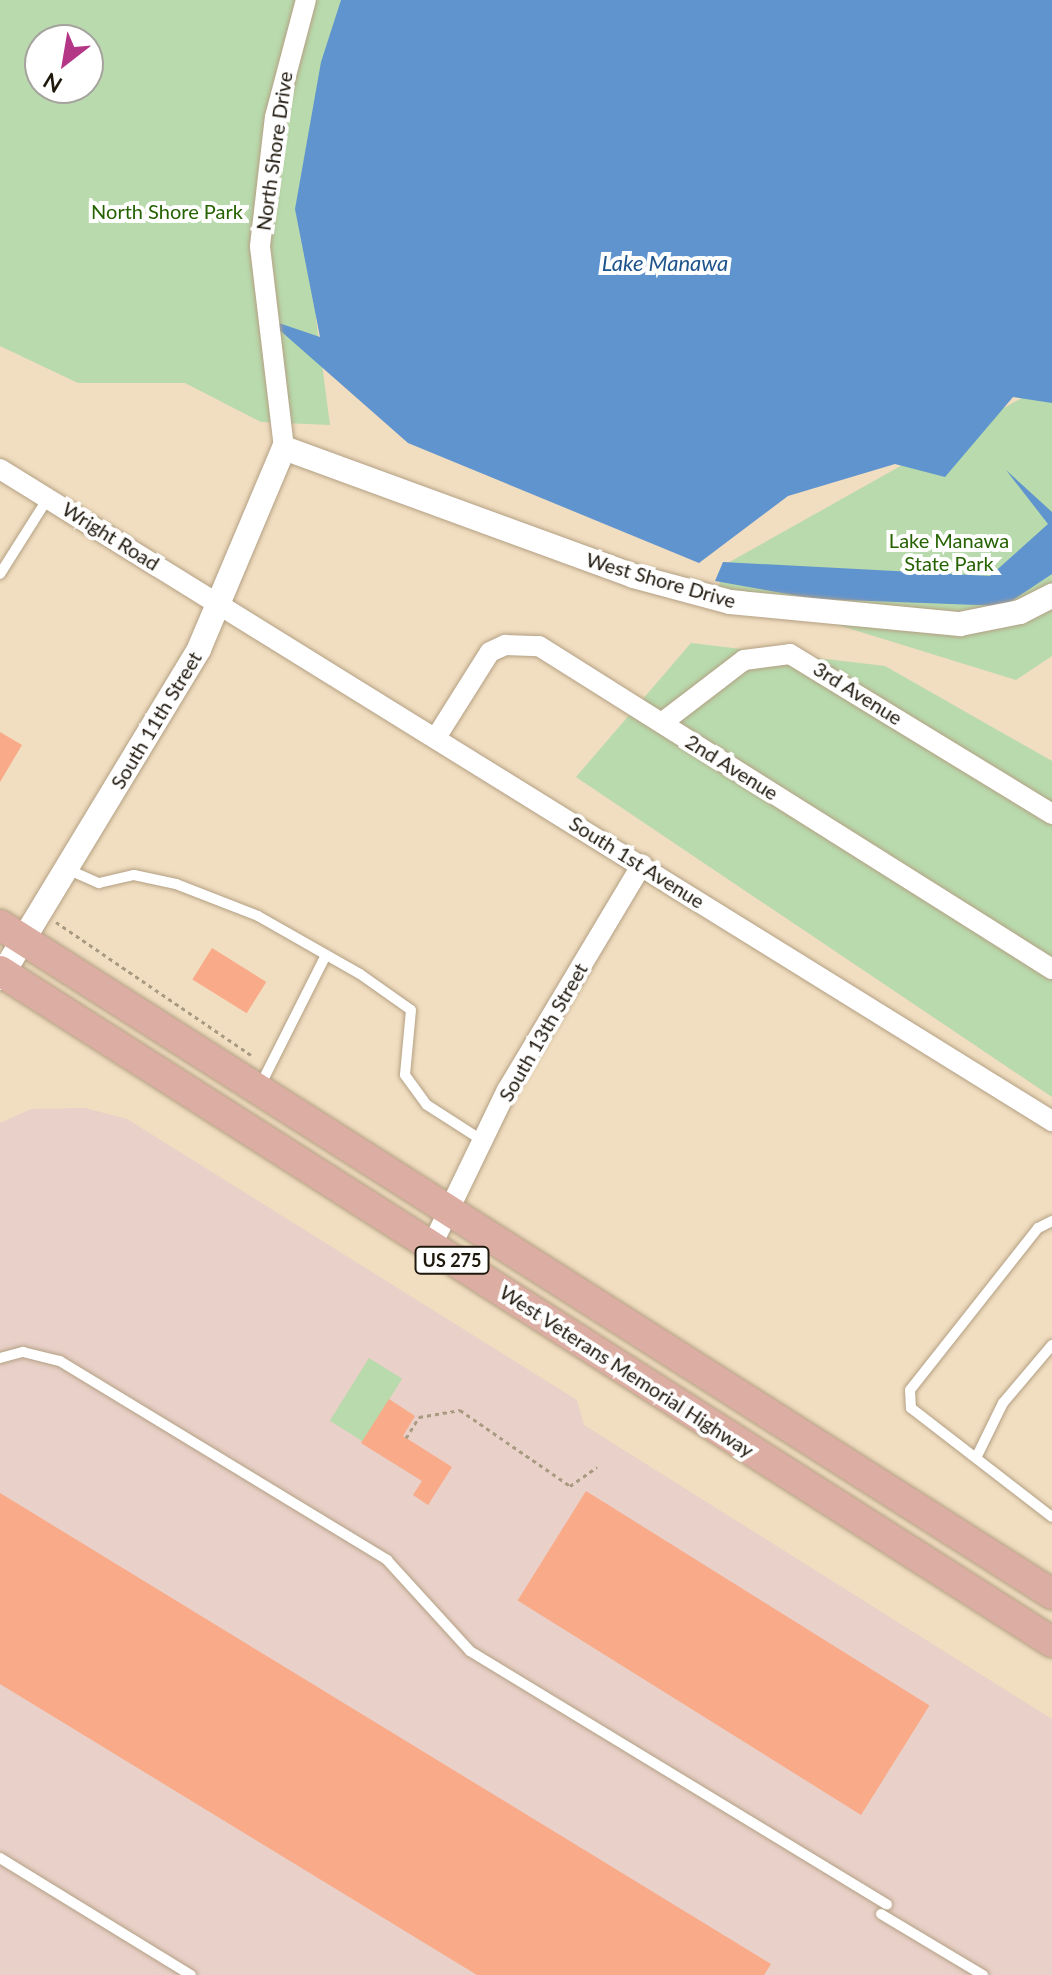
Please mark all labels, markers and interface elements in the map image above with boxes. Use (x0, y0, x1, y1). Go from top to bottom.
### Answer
north arrow (24, 24, 104, 104)
text: N (38, 67, 67, 99)
street label: North Shore Drive (251, 70, 297, 232)
park label: North Shore Park (91, 199, 243, 223)
water label: Lake Manawa (602, 250, 728, 276)
street label: Wright Road (58, 497, 164, 575)
park label: Lake Manawa State Park (889, 529, 1009, 576)
street label: West Shore Drive (583, 547, 739, 613)
street label: South 11th Street (106, 647, 206, 793)
street label: 3rd Avenue (809, 656, 907, 730)
street label: 2nd Avenue (681, 729, 783, 805)
street label: South 1st Avenue (565, 811, 709, 913)
street label: South 13th Street (494, 958, 592, 1106)
road number: US 275 (414, 1246, 490, 1274)
street label: West Veterans Memorial Highway (495, 1280, 759, 1462)

